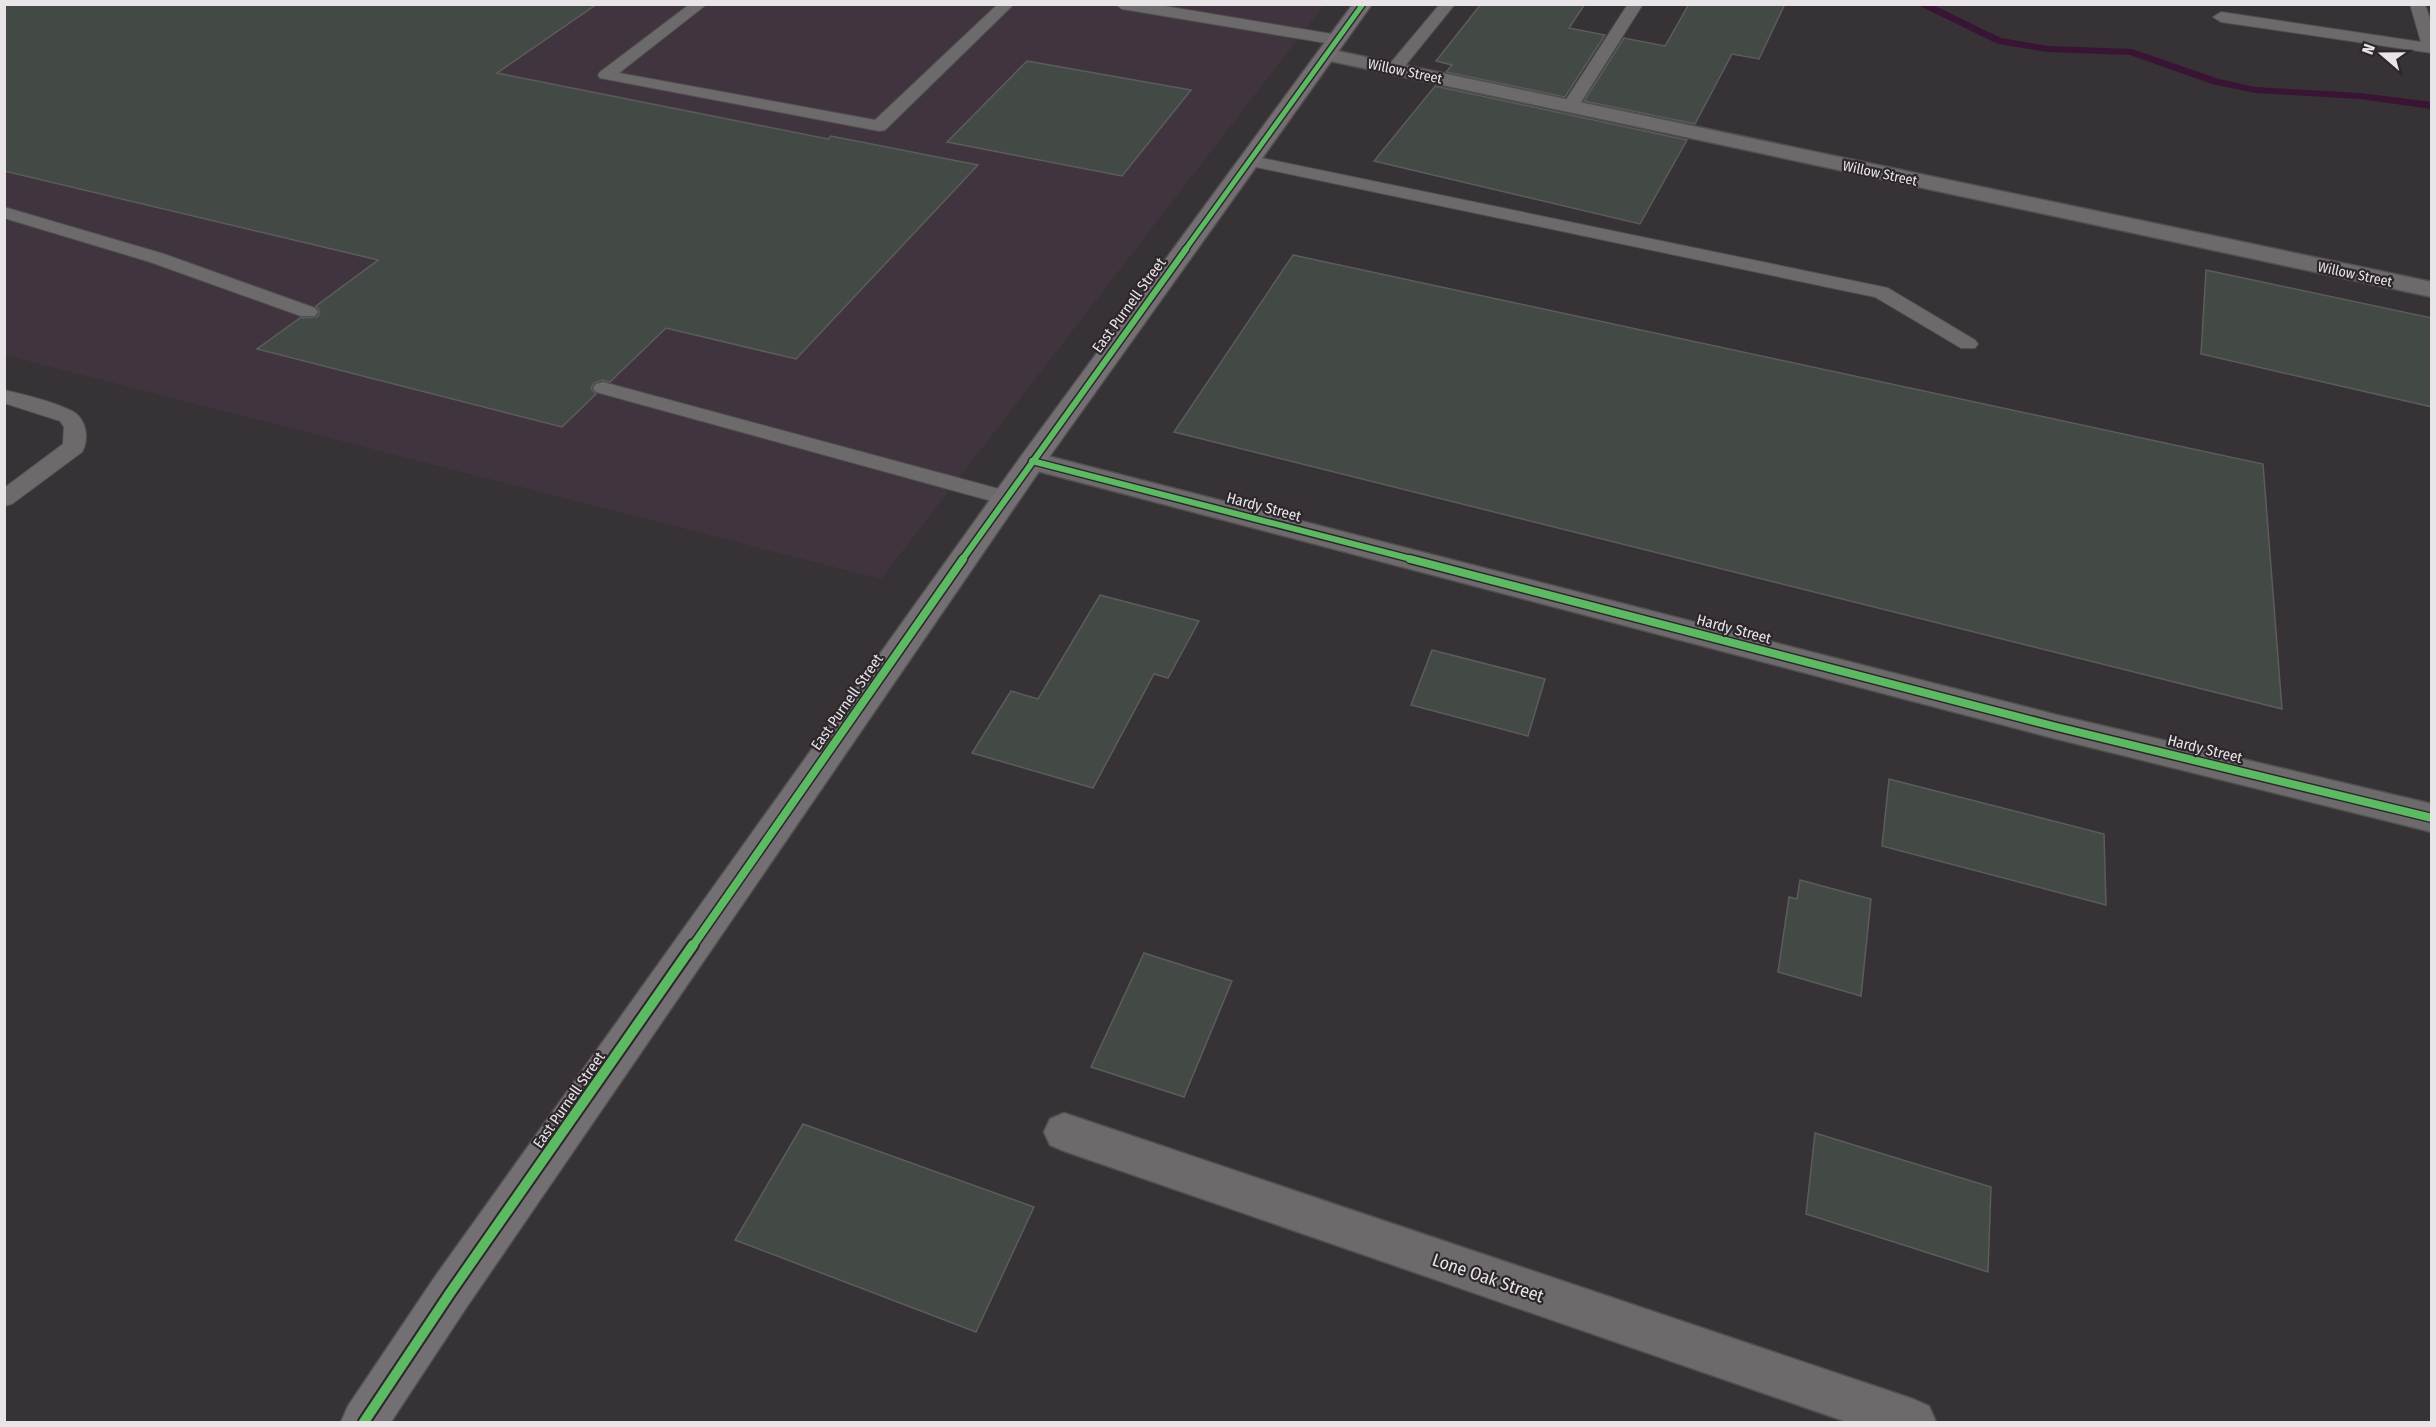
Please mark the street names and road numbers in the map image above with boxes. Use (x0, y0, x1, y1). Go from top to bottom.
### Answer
street label: Willow Street (1366, 55, 1444, 88)
street label: Willow Street (1841, 157, 1919, 190)
street label: East Purnell Street (1088, 254, 1170, 356)
street label: Willow Street (2316, 258, 2394, 291)
street label: Hardy Street (1225, 488, 1303, 526)
street label: Hardy Street (1695, 610, 1773, 648)
street label: East Purnell Street (807, 650, 887, 754)
street label: Hardy Street (2166, 731, 2244, 767)
street label: East Purnell Street (529, 1048, 609, 1152)
street label: Lone Oak Street (1429, 1249, 1547, 1307)

